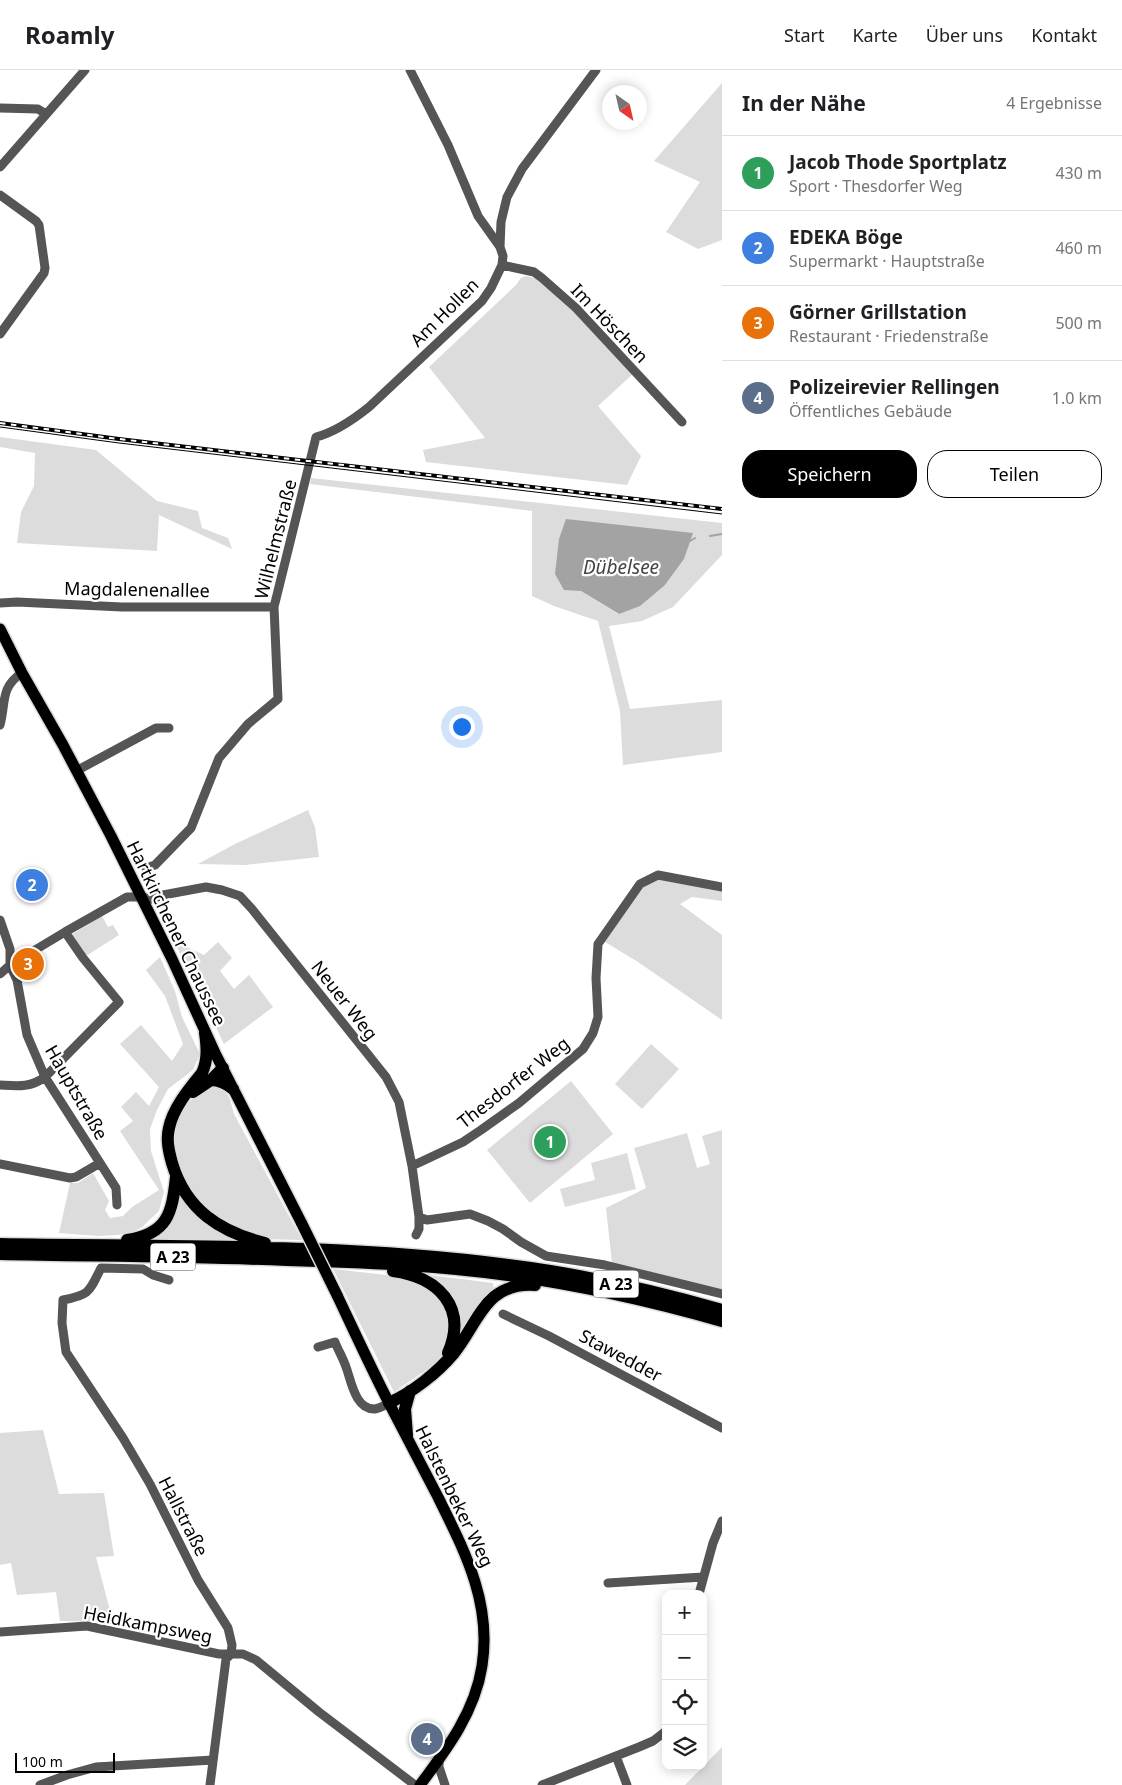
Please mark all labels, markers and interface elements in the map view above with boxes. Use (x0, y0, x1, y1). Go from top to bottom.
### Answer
text: Roamly (25, 18, 114, 51)
text: Start (784, 23, 824, 47)
text: Karte (852, 23, 898, 47)
text: Über uns (926, 23, 1003, 47)
text: Kontakt (1031, 23, 1097, 47)
north arrow (602, 85, 647, 130)
text: In der Nähe (742, 89, 866, 117)
text: 4 Ergebnisse (1006, 92, 1102, 114)
text: Jacob Thode Sportplatz (789, 149, 1007, 175)
text: 1 (753, 162, 763, 184)
text: 430 m (1055, 162, 1102, 184)
text: Sport · Thesdorfer Weg (789, 175, 963, 197)
text: EDEKA Böge (789, 224, 903, 250)
text: 2 (753, 237, 763, 259)
text: 460 m (1055, 237, 1102, 259)
text: Supermarkt · Hauptstraße (789, 250, 985, 272)
street label: Am Hollen (404, 272, 484, 352)
street label: Im Höschen (566, 278, 654, 368)
text: Görner Grillstation (789, 299, 967, 325)
text: 3 (753, 312, 763, 334)
text: 500 m (1055, 312, 1102, 334)
text: Restaurant · Friedenstraße (789, 325, 988, 347)
text: Polizeirevier Rellingen (789, 374, 1000, 400)
text: 4 (753, 387, 763, 409)
text: 1.0 km (1052, 387, 1102, 409)
text: Öffentliches Gebäude (789, 400, 952, 422)
button: Speichern (742, 450, 917, 498)
button: Teilen (927, 450, 1102, 498)
street label: Wilhelmstraße (249, 477, 301, 601)
water label: Dübelsee (583, 554, 659, 580)
street label: Magdalenenallee (64, 576, 210, 602)
your location (449, 714, 475, 740)
street label: Hartkirchener Chaussee (122, 836, 232, 1030)
pin: 2 (16, 866, 48, 904)
pin: 3 (12, 945, 44, 983)
street label: Neuer Weg (306, 955, 384, 1045)
street label: Thesdorfer Weg (452, 1031, 574, 1133)
street label: Hauptstraße (40, 1040, 114, 1144)
pin: 1 (534, 1123, 566, 1161)
road number: A 23 (150, 1244, 196, 1270)
road number: A 23 (594, 1270, 638, 1298)
street label: Stawedder (575, 1323, 667, 1387)
street label: Halstenbeker Weg (410, 1421, 500, 1571)
street label: Hallstraße (154, 1472, 214, 1560)
map controls (662, 1590, 707, 1770)
button: + (662, 1590, 707, 1635)
street label: Heidkampsweg (82, 1600, 214, 1648)
button: − (662, 1635, 707, 1680)
button: locate (662, 1680, 707, 1725)
pin: 4 (411, 1720, 443, 1758)
button: layers (662, 1725, 707, 1770)
scale bar (15, 1750, 115, 1773)
text: 100 m (22, 1752, 63, 1771)

